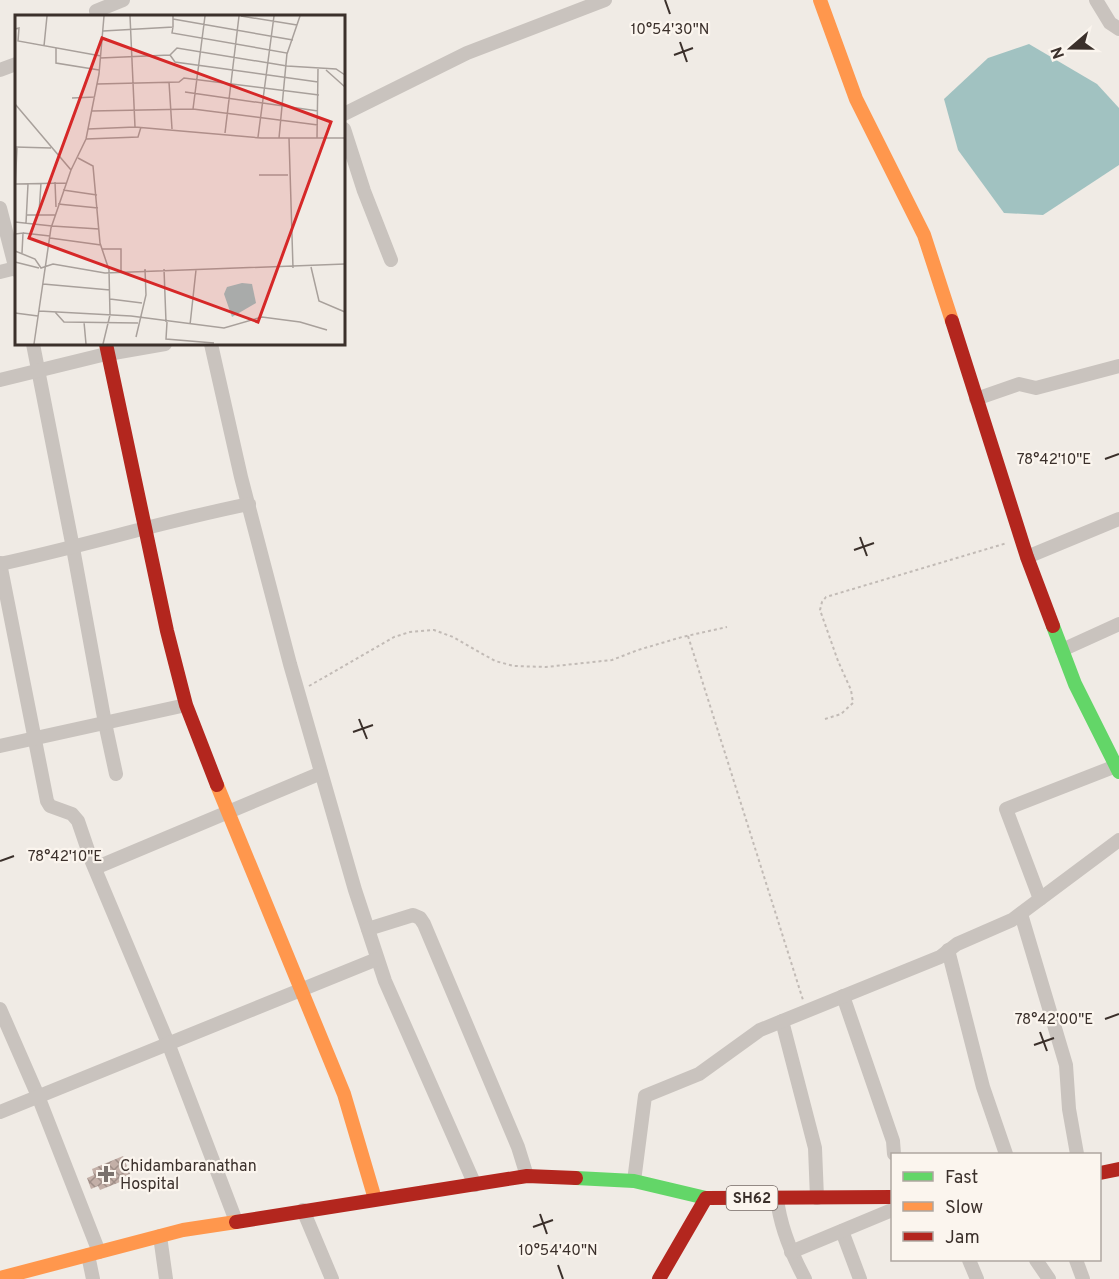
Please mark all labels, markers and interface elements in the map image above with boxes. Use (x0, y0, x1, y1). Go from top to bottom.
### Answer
inset map (15, 15, 345, 345)
north arrow (1041, 18, 1101, 78)
text: 10°54'30"N (631, 21, 709, 40)
text: N (1047, 44, 1070, 61)
text: 78°42'10"E (1017, 451, 1091, 470)
text: 78°42'10"E (28, 848, 102, 867)
text: 78°42'00"E (1015, 1011, 1093, 1030)
legend (891, 1153, 1101, 1261)
place label: Chidambaranathan Hospital (120, 1157, 257, 1195)
marker: Chidambaranathan Hospital (97, 1165, 115, 1183)
text: Fast (945, 1167, 978, 1190)
road number: SH62 (726, 1186, 777, 1210)
text: Slow (945, 1197, 983, 1220)
text: Jam (945, 1227, 980, 1250)
text: 10°54'40"N (518, 1242, 598, 1261)

